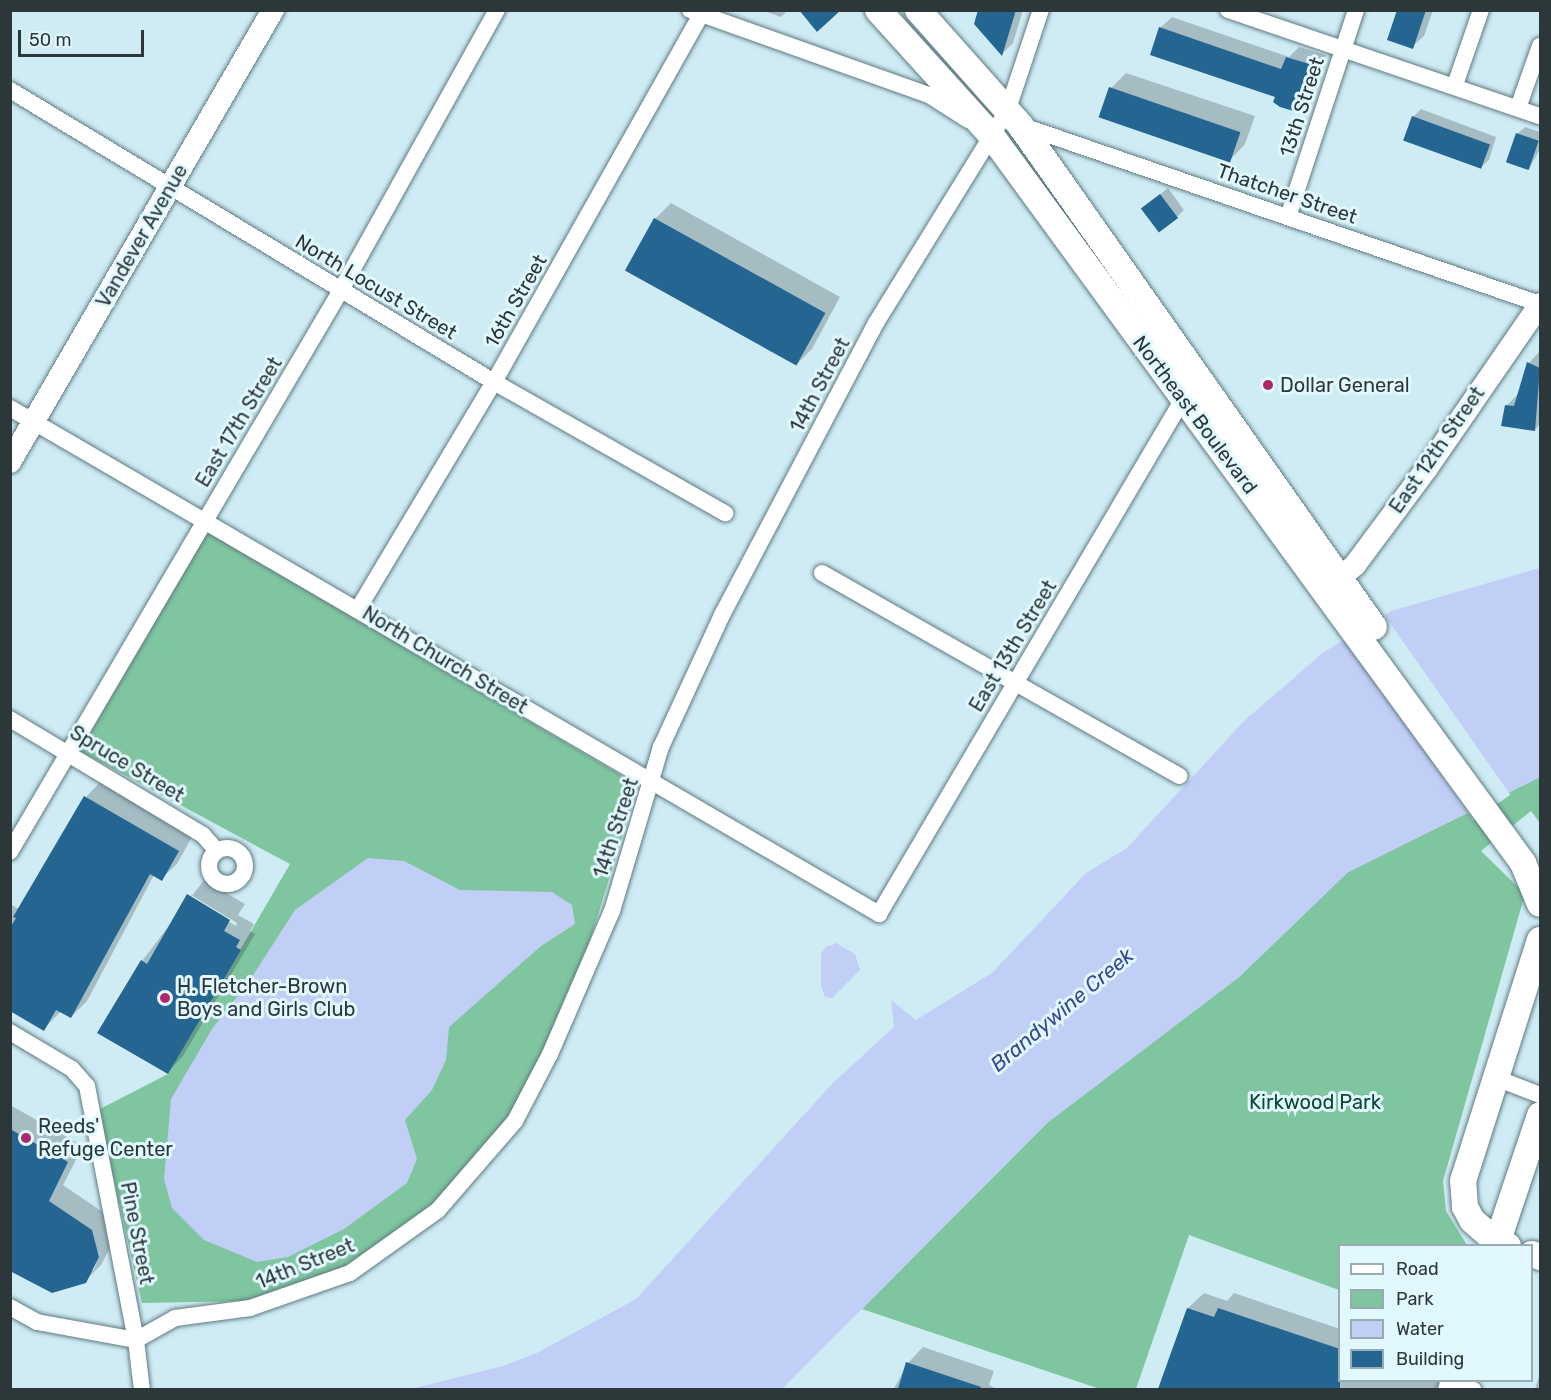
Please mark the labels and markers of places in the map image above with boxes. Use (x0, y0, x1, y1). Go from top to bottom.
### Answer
place label: Dollar General (1280, 373, 1410, 397)
marker: Dollar General (1261, 378, 1275, 392)
place label: H. Fletcher-Brown Boys and Girls Club (177, 975, 355, 1022)
marker: H. Fletcher-Brown Boys and Girls Club (158, 991, 172, 1005)
place label: Reeds' Refuge Center (38, 1114, 173, 1161)
marker: Reeds' Refuge Center (19, 1131, 33, 1145)

